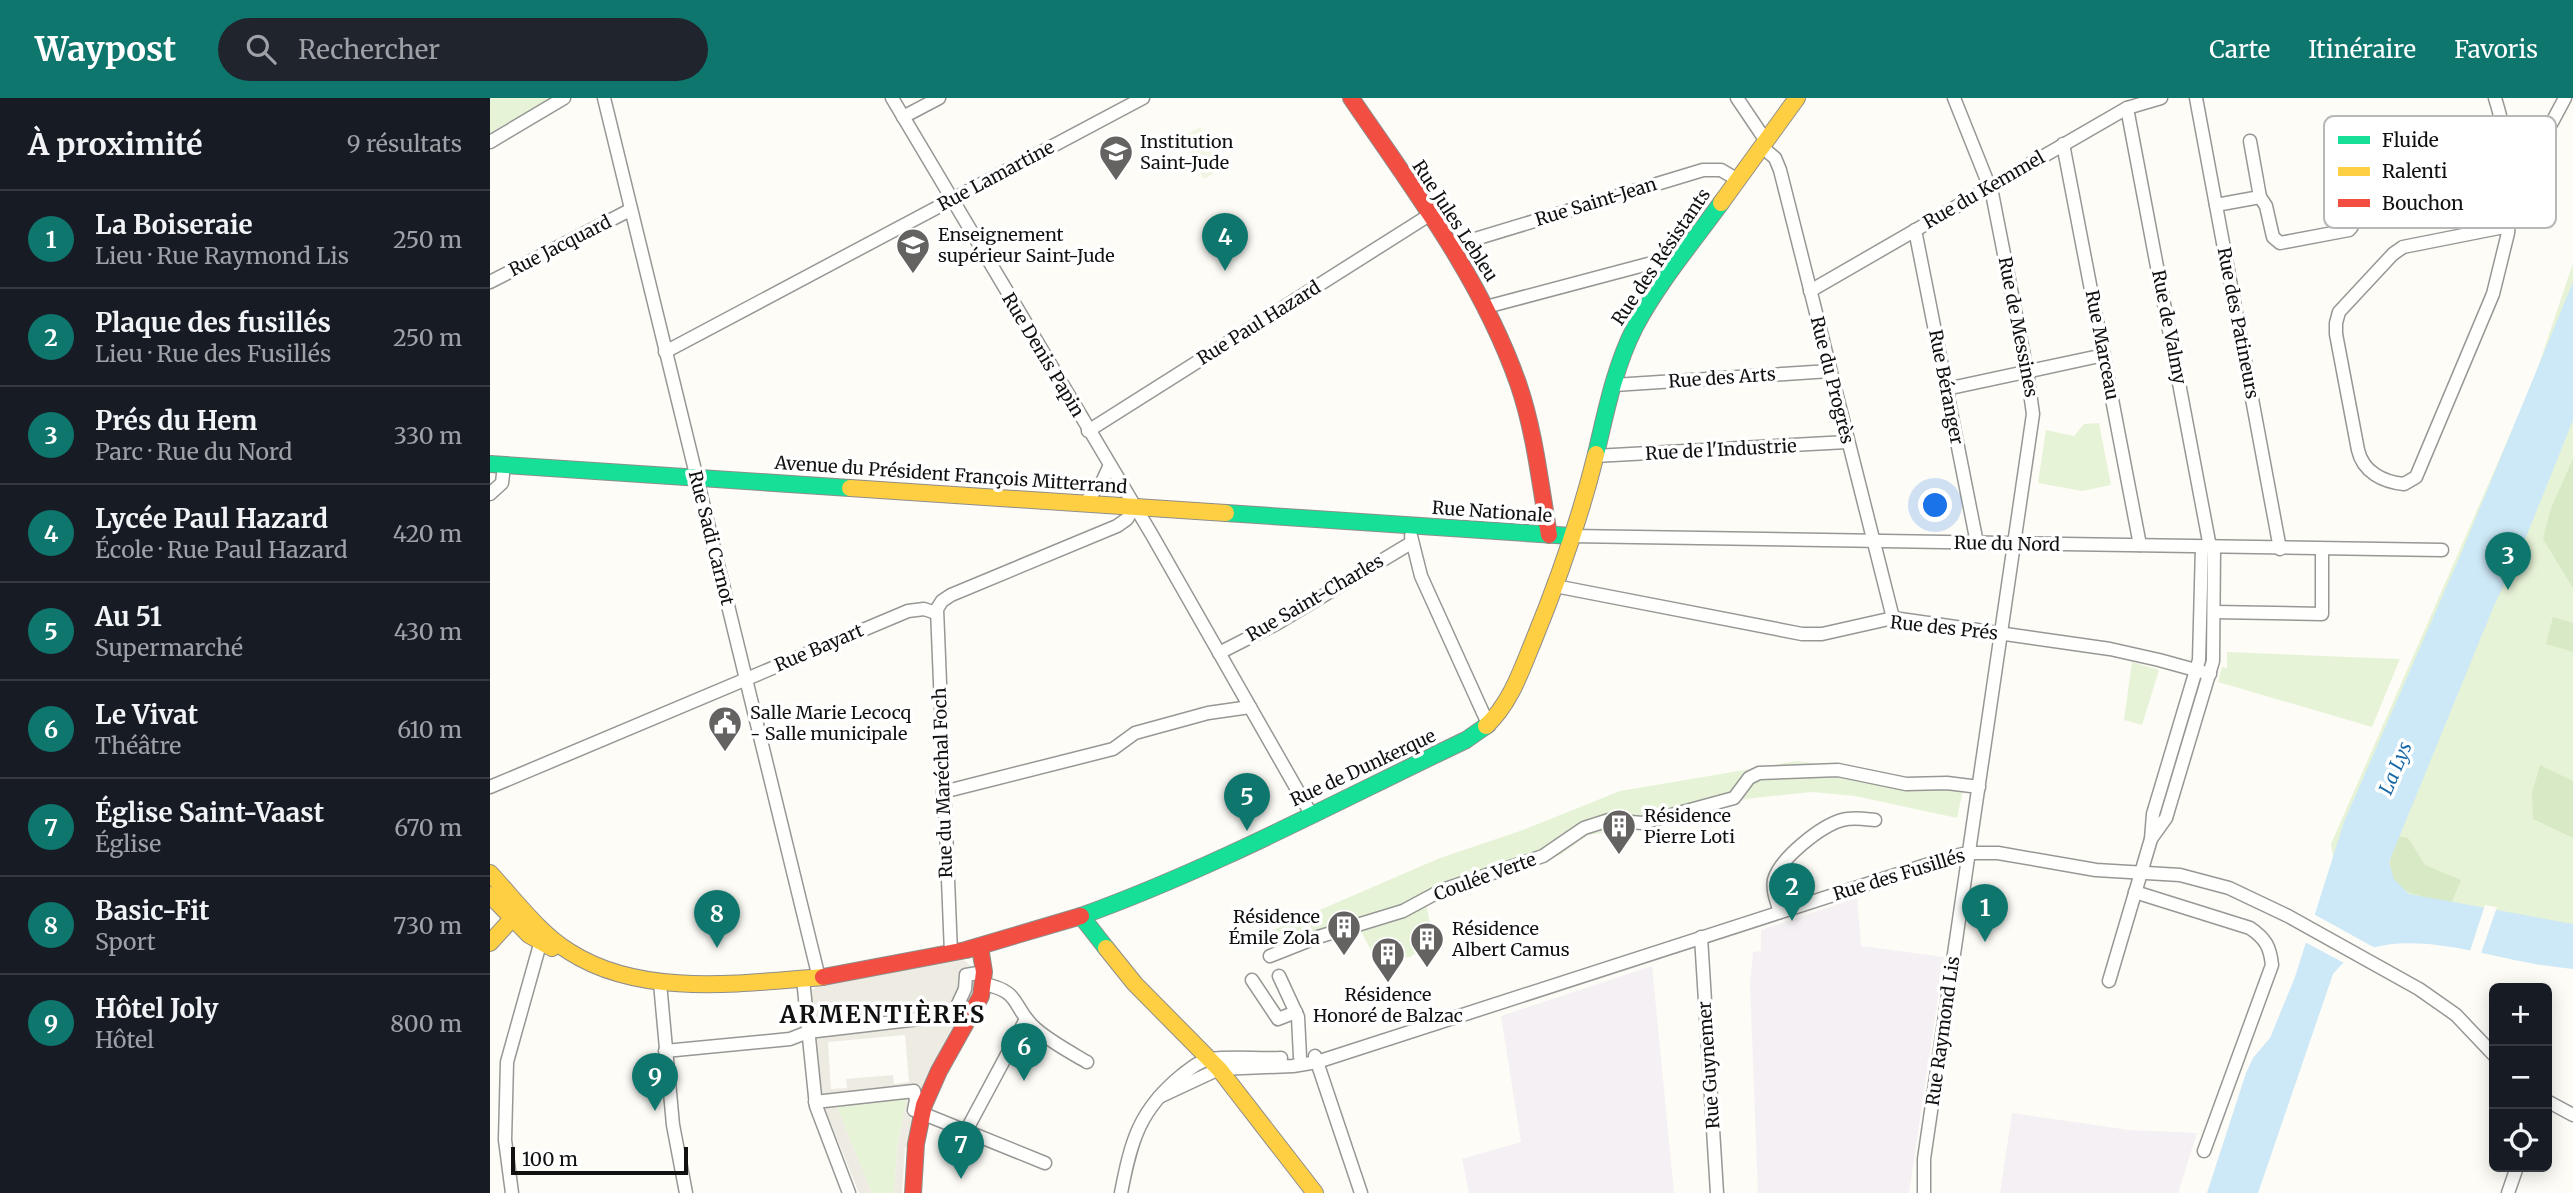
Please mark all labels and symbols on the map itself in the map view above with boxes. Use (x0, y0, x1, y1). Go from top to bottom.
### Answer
legend (2324, 116, 2556, 228)
text: Fluide (2382, 128, 2439, 152)
place label: Institution Saint-Jude (1140, 130, 1233, 174)
school or university icon: Institution Saint-Jude (1097, 133, 1135, 182)
street label: Rue Lamartine (934, 135, 1058, 216)
street label: Rue du Kemmel (1919, 145, 2049, 234)
street label: Rue Jules Lebleu (1408, 156, 1503, 286)
text: Ralenti (2382, 159, 2447, 183)
street label: Rue Saint-Jean (1532, 172, 1659, 231)
street label: Rue des Résistants (1606, 184, 1715, 330)
text: Bouchon (2382, 191, 2464, 215)
street label: Rue Jacquard (505, 210, 615, 281)
pin: 4 (1202, 213, 1248, 271)
place label: Enseignement supérieur Saint-Jude (938, 223, 1115, 267)
school or university icon: Enseignement supérieur Saint-Jude (894, 226, 932, 275)
street label: Rue des Patineurs (2213, 245, 2264, 401)
street label: Rue de Messines (1994, 255, 2043, 399)
street label: Rue de Valmy (2147, 268, 2192, 387)
street label: Rue Paul Hazard (1193, 275, 1325, 370)
street label: Rue Denis Papin (997, 288, 1090, 421)
street label: Rue Marceau (2081, 288, 2124, 402)
street label: Rue du Progrès (1806, 314, 1859, 446)
street label: Rue Béranger (1924, 327, 1969, 446)
street label: Rue des Arts (1667, 362, 1777, 393)
street label: Rue de l'Industrie (1645, 434, 1797, 465)
street label: Avenue du Président François Mitterrand (773, 451, 1128, 498)
street label: Rue Sadi Carnot (684, 468, 739, 608)
your location (1918, 488, 1952, 522)
street label: Rue Nationale (1431, 496, 1553, 527)
street label: Rue du Nord (1954, 531, 2060, 556)
pin: 3 (2485, 532, 2531, 590)
street label: Rue Saint-Charles (1242, 549, 1388, 646)
street label: Rue des Prés (1889, 610, 1999, 645)
street label: Rue Bayart (771, 619, 867, 677)
street label: Rue du Maréchal Foch (928, 687, 957, 879)
place label: Salle Marie Lecocq - Salle municipale (750, 701, 912, 745)
public building icon: Salle Marie Lecocq - Salle municipale (706, 704, 744, 753)
street label: Rue de Dunkerque (1286, 724, 1439, 811)
water label: La Lys (2373, 738, 2417, 798)
pin: 5 (1224, 773, 1270, 831)
place label: Résidence Pierre Loti (1644, 804, 1735, 848)
building icon: Résidence Pierre Loti (1600, 807, 1638, 856)
street label: Rue des Fusillés (1830, 843, 1968, 906)
street label: Coulée Verte (1431, 847, 1539, 906)
pin: 2 (1769, 863, 1815, 921)
pin: 1 (1962, 884, 2008, 942)
pin: 8 (694, 890, 740, 948)
place label: Résidence Émile Zola (1228, 905, 1320, 949)
building icon: Résidence Émile Zola (1325, 908, 1363, 957)
place label: Résidence Albert Camus (1451, 917, 1570, 961)
building icon: Résidence Albert Camus (1408, 920, 1446, 969)
building icon: Résidence Honoré de Balzac (1369, 935, 1407, 984)
street label: Rue Raymond Lis (1921, 955, 1964, 1107)
place label: Résidence Honoré de Balzac (1313, 983, 1463, 1027)
district label: ARMENTIÈRES (779, 998, 986, 1030)
street label: Rue Guynemer (1693, 1000, 1724, 1130)
pin: 6 (1001, 1023, 1047, 1081)
pin: 9 (632, 1053, 678, 1111)
pin: 7 (938, 1121, 984, 1179)
scale bar (511, 1144, 688, 1176)

